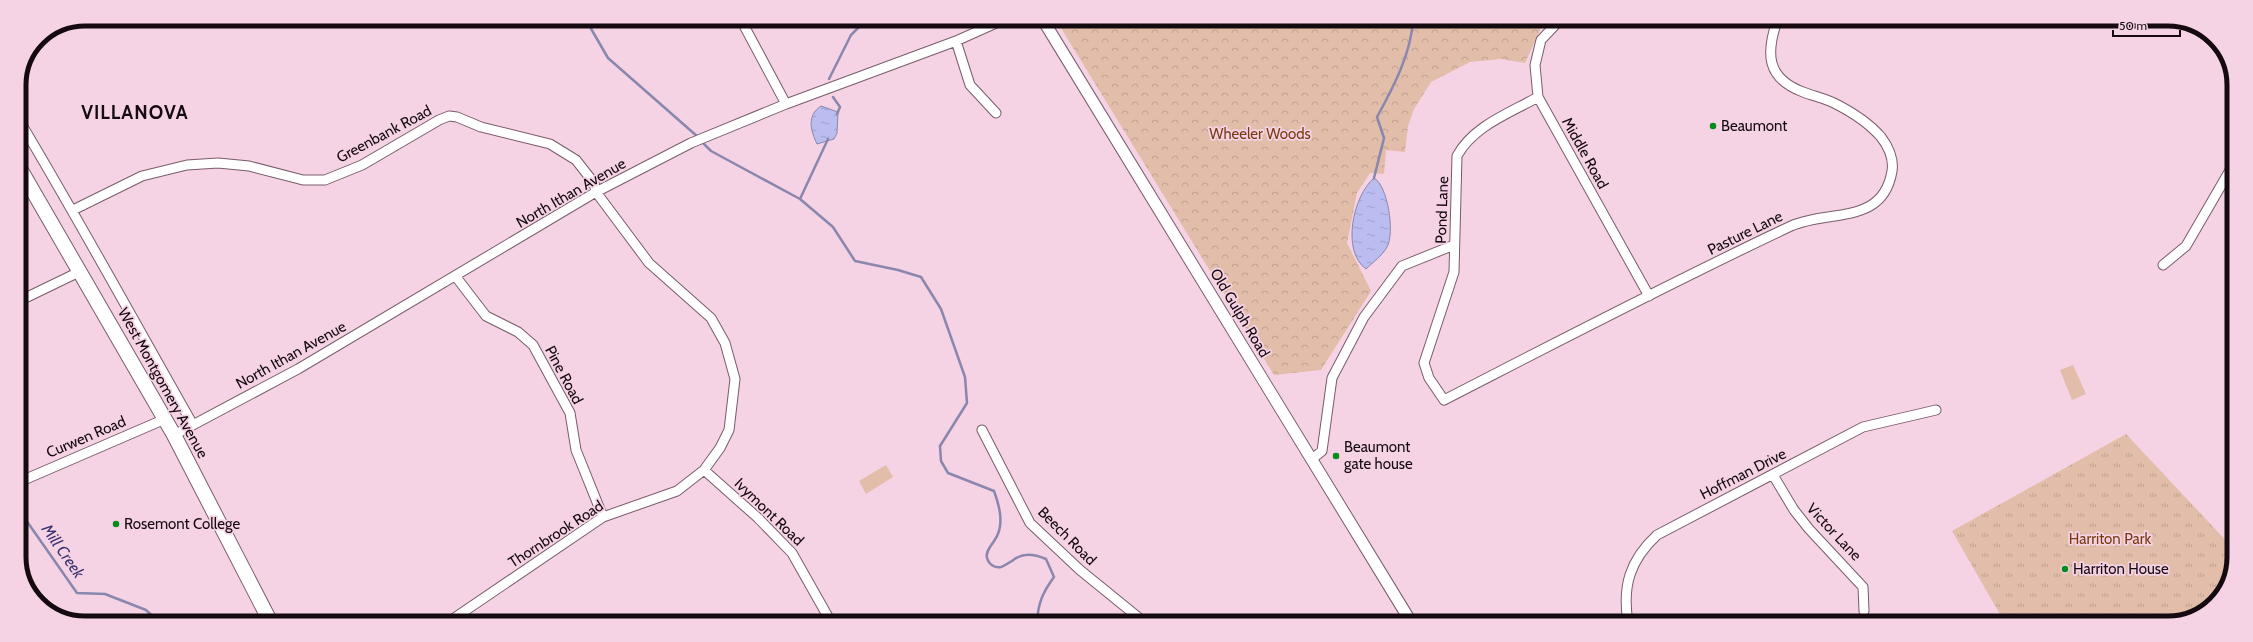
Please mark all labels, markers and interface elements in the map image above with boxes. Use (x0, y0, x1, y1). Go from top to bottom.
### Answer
scale bar (2113, 12, 2180, 38)
text: 50 m (2119, 18, 2147, 33)
district label: VILLANOVA (81, 101, 189, 124)
street label: Greenbank Road (333, 101, 435, 167)
street label: Middle Road (1558, 114, 1612, 192)
place label: Beaumont (1721, 117, 1787, 135)
marker: Beaumont (1708, 121, 1718, 131)
park label: Wheeler Woods (1209, 125, 1311, 143)
street label: North Ithan Avenue (513, 154, 629, 232)
street label: Pond Lane (1432, 176, 1452, 244)
street label: Pasture Lane (1705, 207, 1786, 259)
street label: Old Gulph Road (1206, 265, 1274, 361)
street label: West Montgomery Avenue (114, 305, 212, 462)
street label: North Ithan Avenue (233, 317, 350, 393)
street label: Pine Road (541, 343, 587, 407)
street label: Curwen Road (44, 412, 128, 462)
place label: Beaumont gate house (1344, 438, 1413, 473)
street label: Hoffman Drive (1697, 444, 1789, 503)
marker: Beaumont gate house (1331, 451, 1341, 461)
street label: Ivymont Road (731, 475, 807, 549)
street label: Thornbrook Road (505, 497, 607, 571)
street label: Victor Lane (1803, 500, 1865, 565)
street label: Beech Road (1034, 503, 1100, 569)
place label: Rosemont College (124, 515, 240, 533)
marker: Rosemont College (111, 519, 121, 529)
water label: Mill Creek (37, 520, 89, 583)
park label: Harriton Park (2069, 530, 2151, 548)
place label: Harriton House (2073, 560, 2169, 578)
marker: Harriton House (2060, 564, 2070, 574)

